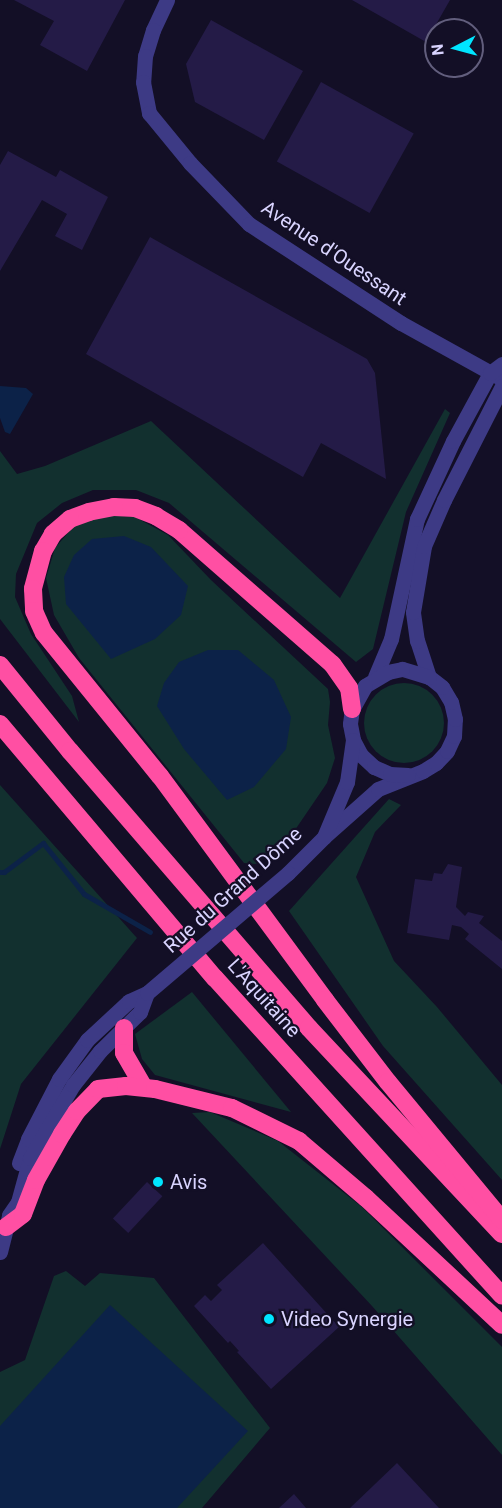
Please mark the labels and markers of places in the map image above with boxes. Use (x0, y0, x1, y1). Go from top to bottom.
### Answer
place label: Avis (170, 1170, 207, 1194)
marker: Avis (151, 1175, 165, 1189)
place label: Video Synergie (281, 1307, 413, 1331)
marker: Video Synergie (262, 1312, 276, 1326)

